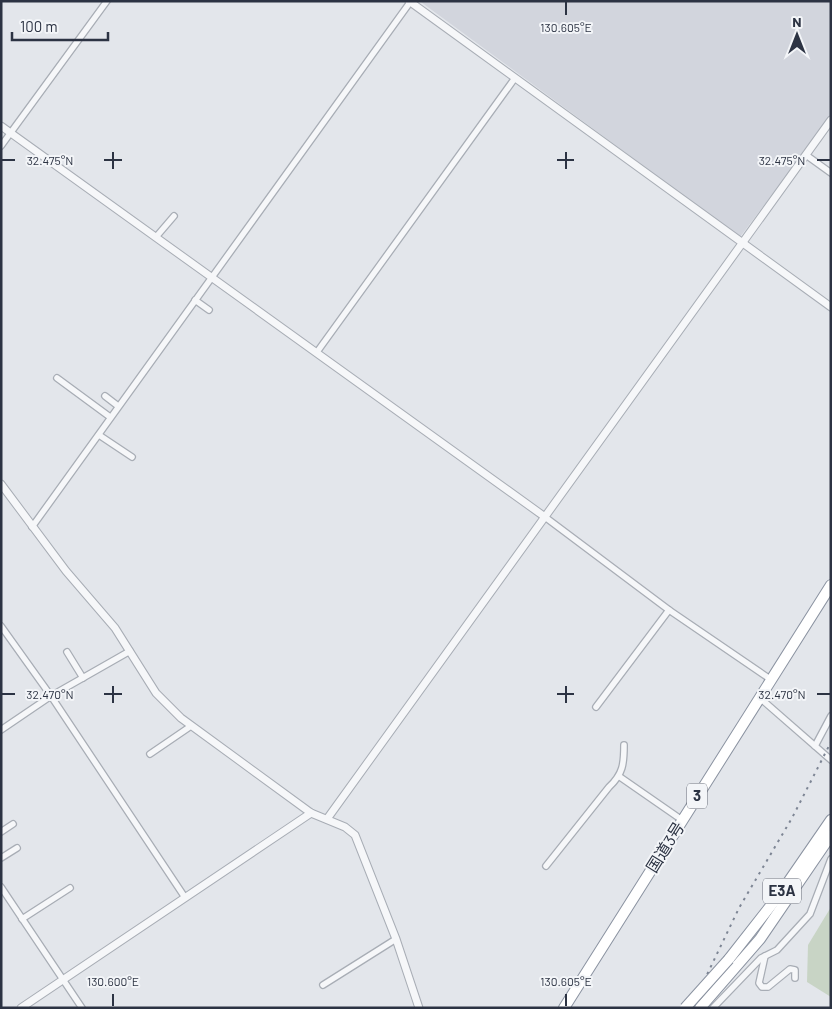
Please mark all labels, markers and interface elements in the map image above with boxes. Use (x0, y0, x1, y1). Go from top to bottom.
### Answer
scale bar (12, 10, 109, 42)
north arrow (772, 10, 822, 60)
text: N (792, 13, 802, 30)
text: 100 m (20, 17, 58, 35)
text: 130.605°E (540, 20, 592, 34)
text: 32.475°N (27, 153, 73, 167)
text: 32.475°N (759, 153, 805, 167)
text: 32.470°N (26, 687, 74, 701)
text: 32.470°N (758, 687, 806, 701)
road number: 3 (687, 784, 707, 808)
street label: 国道3号 (642, 818, 688, 876)
road number: E3A (763, 878, 801, 904)
text: 130.600°E (87, 974, 139, 988)
text: 130.605°E (540, 974, 592, 988)

